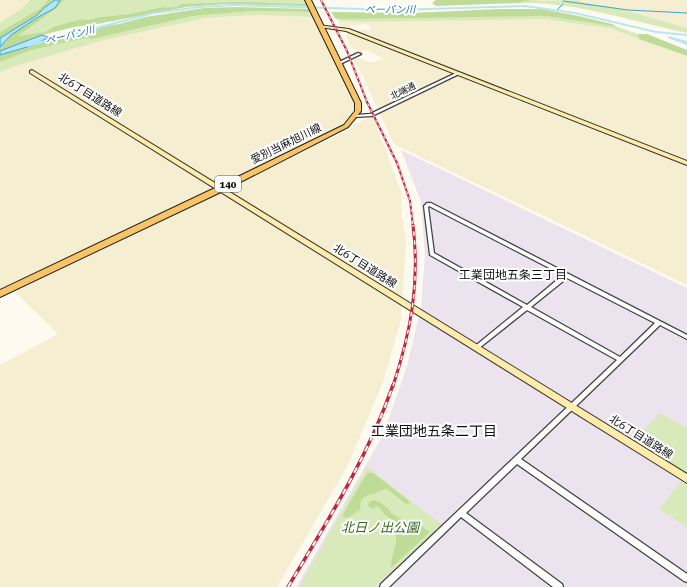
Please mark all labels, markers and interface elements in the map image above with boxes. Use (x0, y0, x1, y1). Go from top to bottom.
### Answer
water label: ペーパン川 (365, 4, 416, 15)
water label: ペーパン川 (44, 23, 97, 46)
street label: 北6丁目道路線 (56, 70, 124, 120)
street label: 北端通 (389, 81, 417, 101)
street label: 愛別当麻旭川線 (249, 121, 323, 167)
road number: 140 (215, 176, 241, 192)
street label: 北6丁目道路線 (331, 241, 399, 291)
district label: 工業団地五条三丁目 (459, 268, 567, 282)
street label: 北6丁目道路線 (607, 412, 675, 462)
district label: 工業団地五条二丁目 (371, 423, 497, 439)
park label: 北日ノ出公園 (341, 520, 421, 535)

